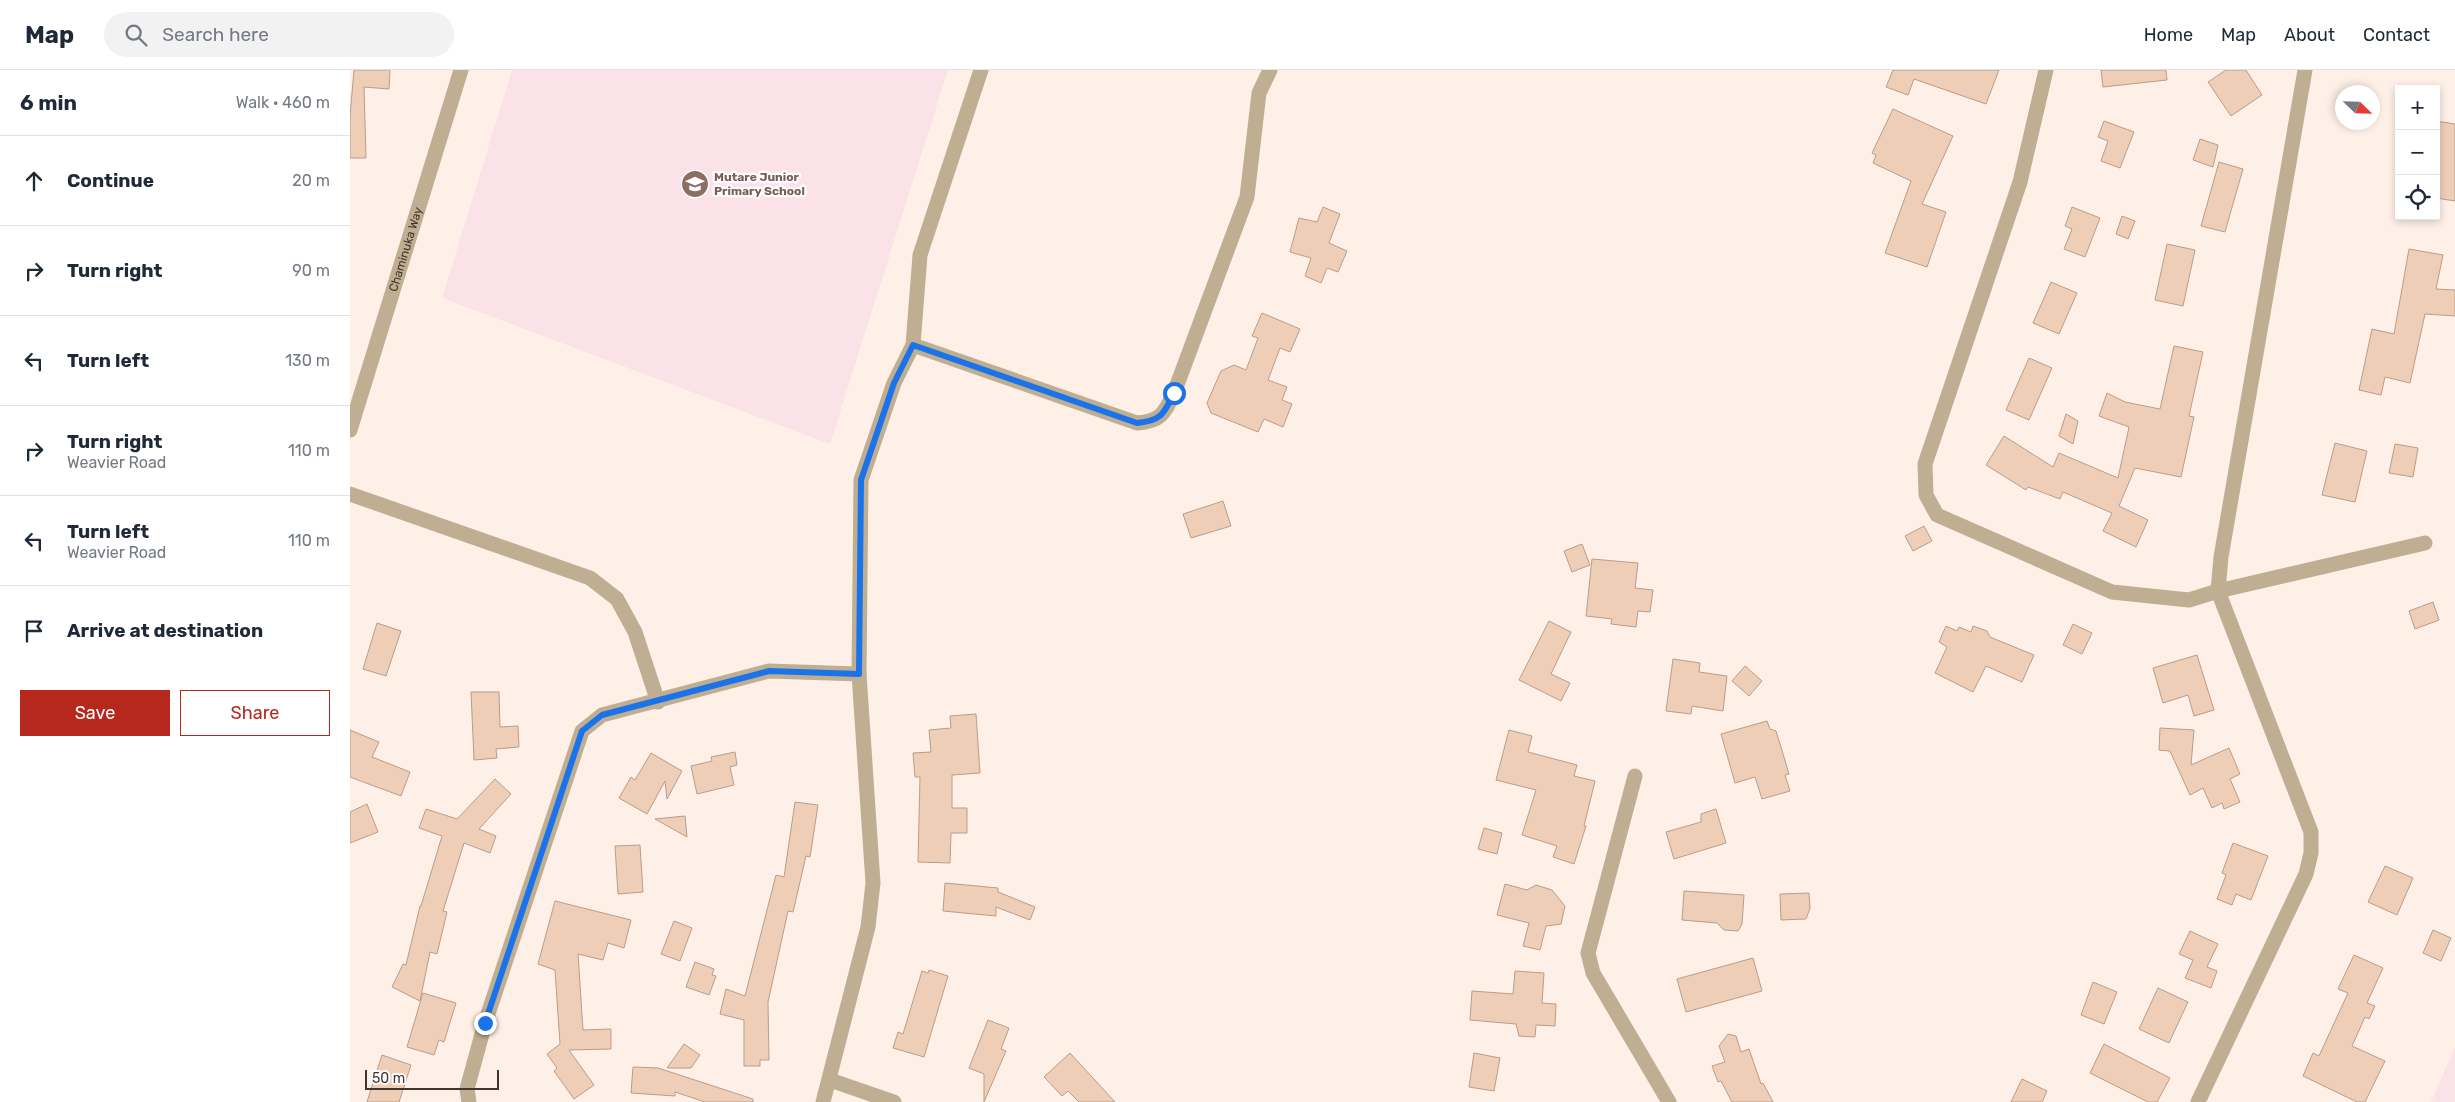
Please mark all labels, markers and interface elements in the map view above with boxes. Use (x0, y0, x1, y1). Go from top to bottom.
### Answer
search box (104, 12, 454, 57)
text: Map (25, 21, 74, 49)
icon: search (122, 21, 150, 49)
text: Search here (162, 23, 269, 46)
text: Home (2144, 24, 2193, 46)
text: Map (2221, 24, 2256, 46)
text: About (2284, 24, 2335, 46)
text: Contact (2363, 24, 2430, 46)
north arrow (2335, 85, 2380, 130)
map controls (2395, 85, 2440, 220)
button: + (2395, 85, 2440, 130)
text: 6 min (20, 90, 77, 115)
text: Walk · 460 m (236, 93, 330, 112)
button: − (2395, 130, 2440, 175)
icon: ahead (20, 167, 48, 195)
text: Continue (67, 169, 154, 192)
school or university icon: Mutare Junior Primary School (680, 169, 710, 199)
place label: Mutare Junior Primary School (714, 170, 805, 198)
text: 20 m (292, 171, 330, 190)
button: locate (2395, 175, 2440, 220)
street label: Chaminuka Way (386, 205, 425, 293)
icon: right (20, 257, 48, 285)
text: Turn right (67, 259, 162, 282)
text: 90 m (292, 261, 330, 280)
icon: left (20, 347, 48, 375)
text: Turn left (67, 349, 149, 372)
text: 130 m (285, 351, 330, 370)
route start (1163, 382, 1186, 405)
text: Turn right (67, 430, 162, 453)
icon: right (20, 437, 48, 465)
text: 110 m (288, 441, 330, 460)
text: Weavier Road (67, 453, 166, 472)
text: Turn left (67, 520, 149, 543)
icon: left (20, 527, 48, 555)
text: 110 m (288, 531, 330, 550)
text: Weavier Road (67, 543, 166, 562)
icon: arrive (20, 617, 48, 645)
text: Arrive at destination (67, 619, 263, 642)
button: Save (20, 690, 170, 736)
button: Share (180, 690, 330, 736)
route end (474, 1012, 497, 1035)
scale bar (365, 1067, 499, 1090)
text: 50 m (372, 1070, 405, 1087)

